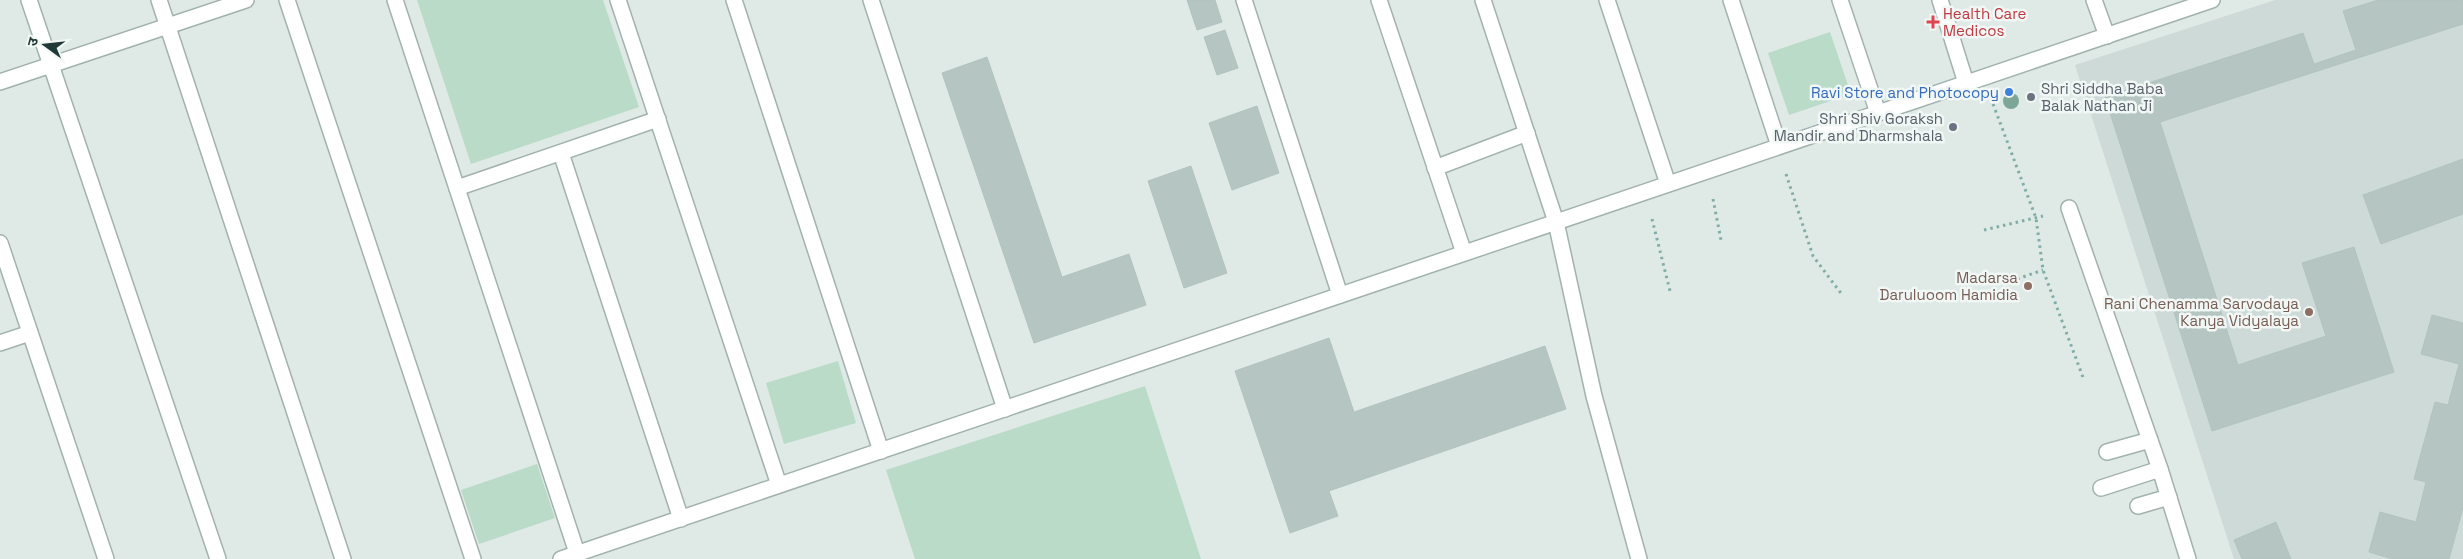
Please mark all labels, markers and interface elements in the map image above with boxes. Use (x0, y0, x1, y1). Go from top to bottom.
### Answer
place label: Health Care Medicos (1943, 4, 2027, 40)
marker: Health Care Medicos (1927, 16, 1939, 28)
north arrow (20, 20, 70, 70)
text: उ (23, 35, 42, 48)
place label: Shri Siddha Baba Balak Nathan Ji (2041, 79, 2164, 115)
place label: Ravi Store and Photocopy (1811, 83, 1999, 102)
marker: Ravi Store and Photocopy (2003, 86, 2015, 98)
marker: Shri Siddha Baba Balak Nathan Ji (2025, 91, 2037, 103)
place label: Shri Shiv Goraksh Mandir and Dharmshala (1774, 109, 1943, 145)
marker: Shri Shiv Goraksh Mandir and Dharmshala (1947, 121, 1959, 133)
place label: Madarsa Daruluoom Hamidia (1879, 268, 2018, 304)
marker: Madarsa Daruluoom Hamidia (2022, 280, 2034, 292)
place label: Rani Chenamma Sarvodaya Kanya Vidyalaya (2104, 294, 2299, 330)
marker: Rani Chenamma Sarvodaya Kanya Vidyalaya (2303, 306, 2315, 318)

